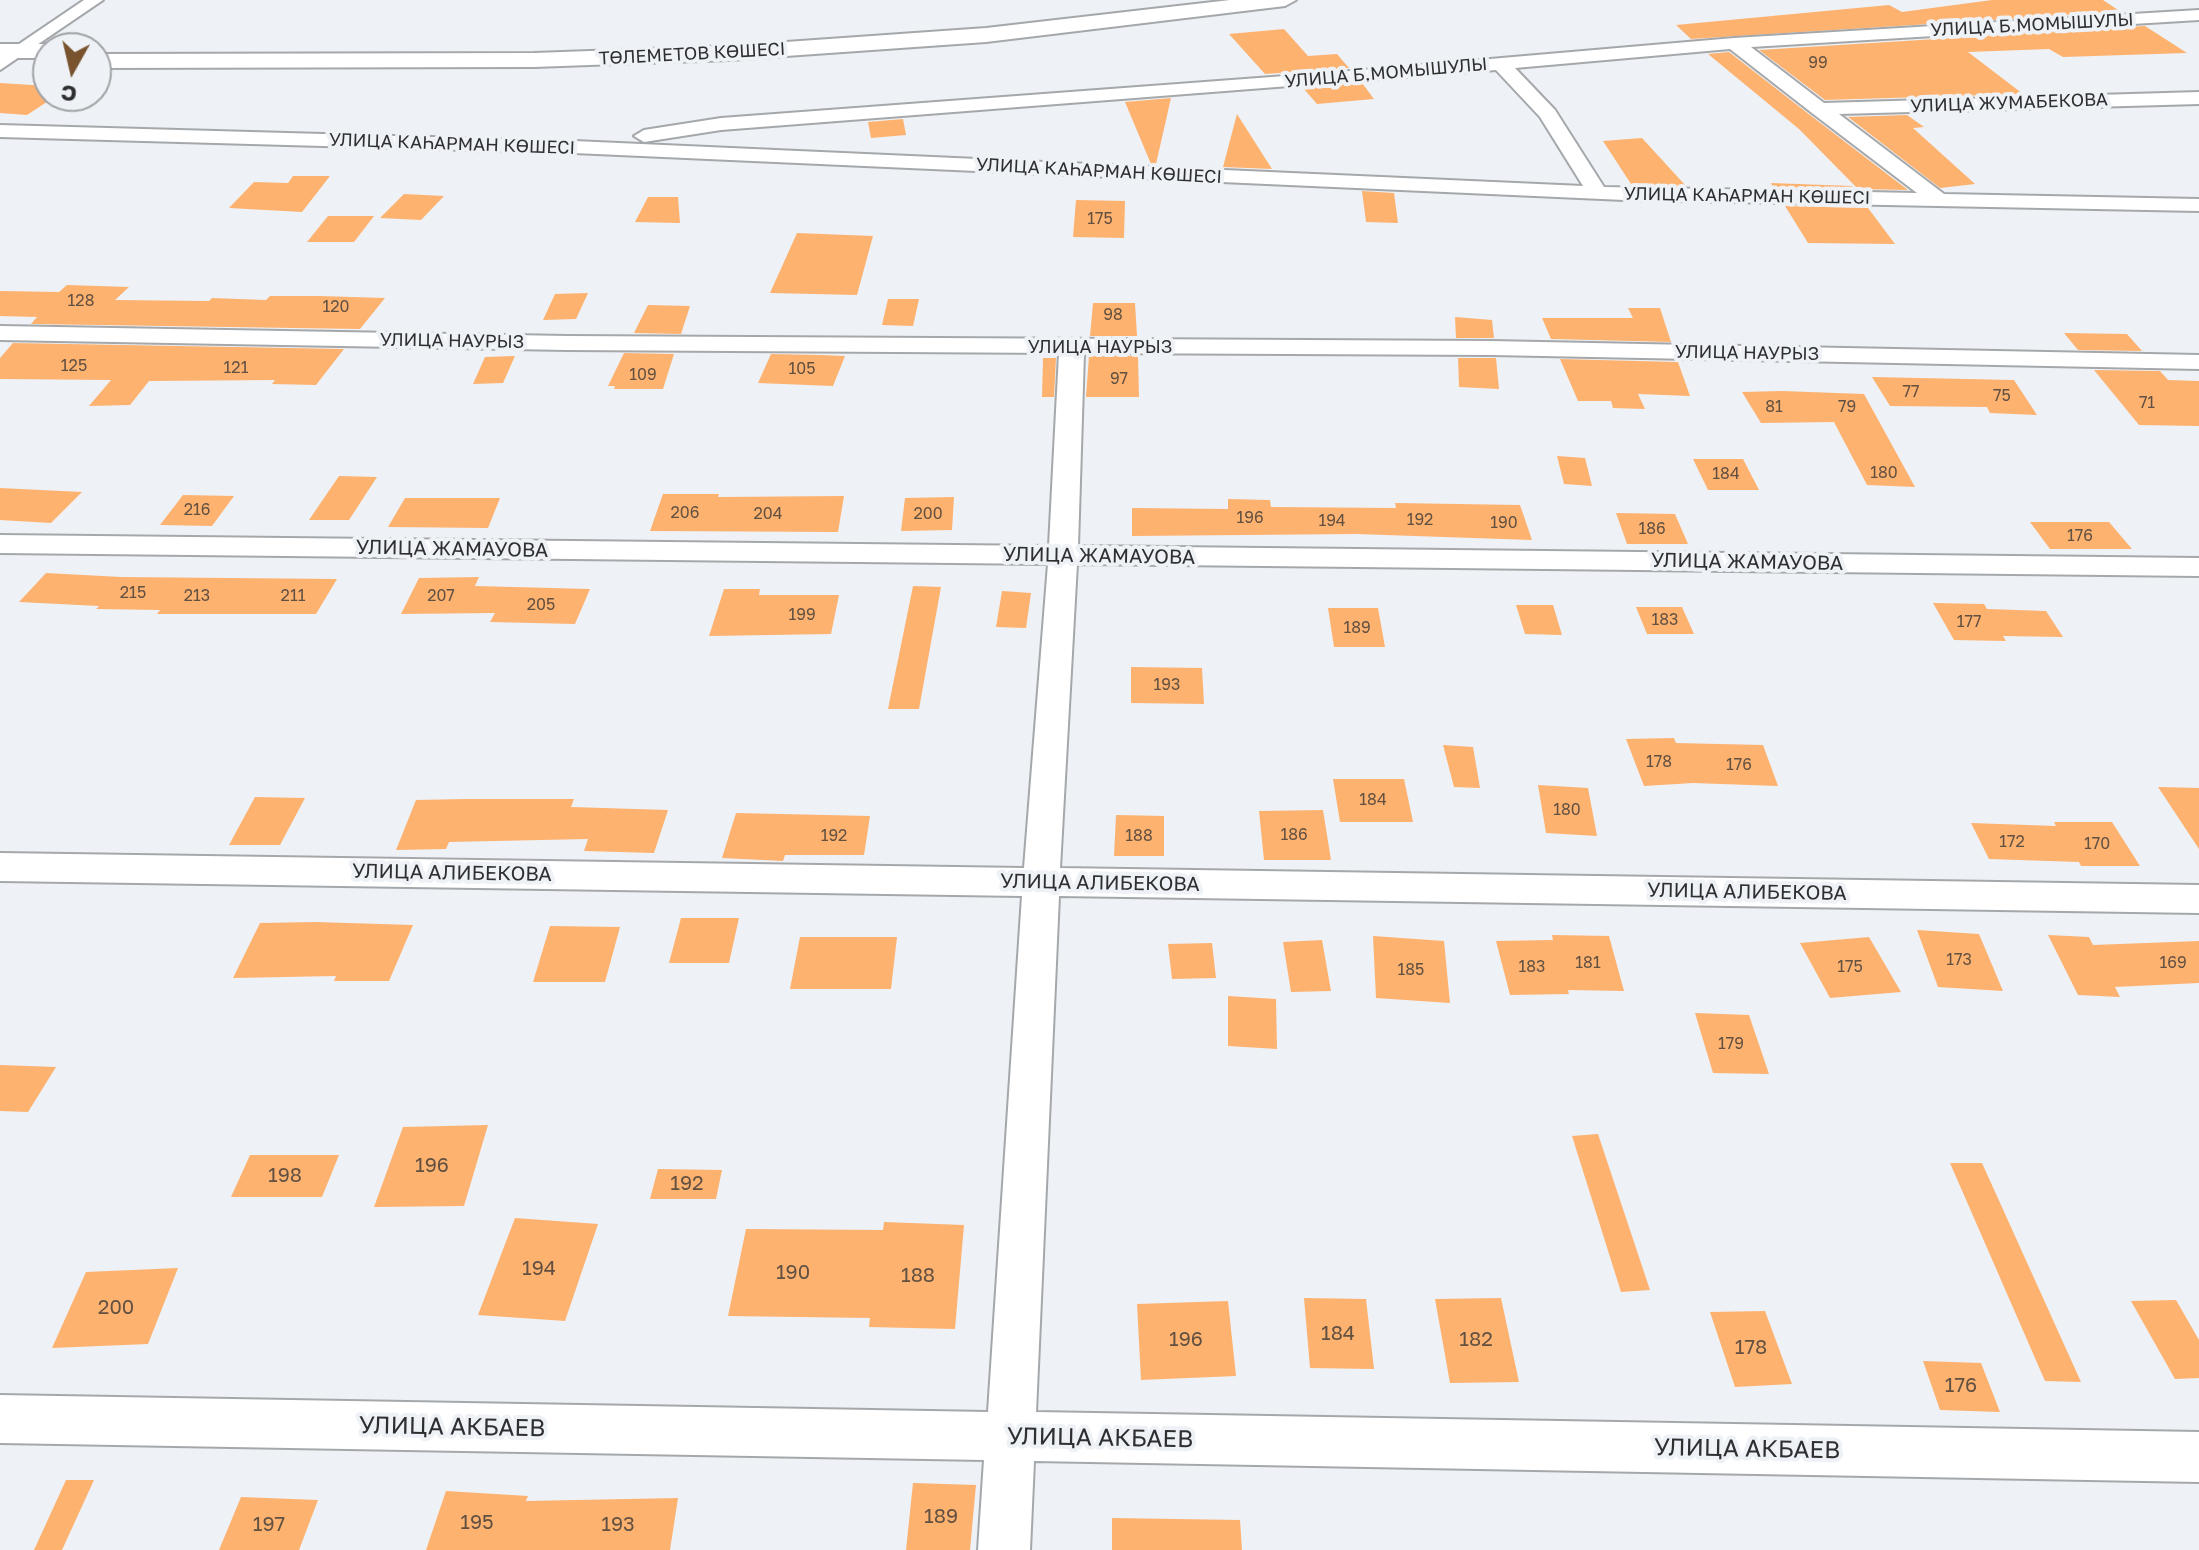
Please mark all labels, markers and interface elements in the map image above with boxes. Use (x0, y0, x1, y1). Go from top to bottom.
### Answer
street label: УЛИЦА Б.МОМЫШУЛЫ (1930, 9, 2134, 41)
north arrow (32, 32, 112, 112)
street label: ТӨЛЕМЕТОВ КӨШЕСІ (598, 38, 786, 70)
street label: УЛИЦА Б.МОМЫШУЛЫ (1284, 53, 1488, 93)
house number: 99 (1808, 53, 1828, 73)
text: С (59, 80, 78, 109)
street label: УЛИЦА ЖУМАБЕКОВА (1910, 89, 2108, 117)
street label: УЛИЦА КАҺАРМАН КӨШЕСІ (328, 129, 576, 159)
street label: УЛИЦА КАҺАРМАН КӨШЕСІ (975, 154, 1223, 188)
street label: УЛИЦА КАҺАРМАН КӨШЕСІ (1624, 183, 1870, 209)
house number: 175 (1087, 209, 1113, 229)
house number: 128 (68, 291, 94, 311)
house number: 120 (323, 297, 349, 317)
house number: 98 (1103, 305, 1123, 325)
street label: УЛИЦА НАУРЫЗ (380, 329, 524, 353)
street label: УЛИЦА НАУРЫЗ (1028, 336, 1172, 358)
street label: УЛИЦА НАУРЫЗ (1675, 341, 1819, 365)
house number: 125 (61, 356, 87, 376)
house number: 121 (224, 358, 248, 378)
house number: 105 (789, 359, 815, 379)
house number: 109 (629, 365, 657, 385)
house number: 97 (1110, 369, 1128, 389)
house number: 77 (1903, 382, 1919, 402)
house number: 75 (1993, 386, 2011, 406)
house number: 71 (2139, 393, 2155, 413)
house number: 81 (1765, 397, 1783, 417)
house number: 79 (1838, 397, 1856, 417)
house number: 180 (1870, 463, 1898, 483)
house number: 184 (1712, 464, 1740, 484)
house number: 216 (184, 500, 210, 520)
house number: 206 (671, 503, 699, 523)
house number: 204 (754, 504, 782, 524)
house number: 200 (913, 504, 943, 524)
house number: 196 (1236, 508, 1264, 528)
house number: 192 (1407, 510, 1433, 530)
house number: 194 (1318, 511, 1346, 531)
house number: 190 (1490, 513, 1518, 533)
house number: 186 (1638, 519, 1666, 539)
house number: 176 (2067, 526, 2093, 546)
street label: УЛИЦА ЖАМАУОВА (356, 535, 548, 563)
street label: УЛИЦА ЖАМАУОВА (1003, 542, 1195, 570)
street label: УЛИЦА ЖАМАУОВА (1651, 548, 1843, 576)
house number: 215 (120, 583, 146, 603)
house number: 213 (184, 586, 210, 606)
house number: 211 (281, 586, 305, 606)
house number: 207 (427, 586, 455, 606)
house number: 205 (527, 595, 555, 615)
house number: 199 (788, 605, 816, 625)
house number: 183 (1652, 610, 1678, 630)
house number: 177 (1957, 612, 1981, 632)
house number: 189 (1343, 618, 1371, 638)
house number: 193 (1154, 675, 1180, 695)
house number: 178 (1646, 752, 1672, 772)
house number: 176 (1726, 755, 1752, 775)
house number: 184 (1359, 790, 1387, 810)
house number: 180 (1553, 800, 1581, 820)
house number: 186 (1280, 825, 1308, 845)
house number: 192 (821, 826, 847, 846)
house number: 188 (1125, 826, 1153, 846)
house number: 172 (1999, 832, 2025, 852)
house number: 170 (2084, 834, 2110, 854)
street label: УЛИЦА АЛИБЕКОВА (352, 859, 552, 887)
street label: УЛИЦА АЛИБЕКОВА (1000, 869, 1200, 897)
street label: УЛИЦА АЛИБЕКОВА (1647, 878, 1847, 906)
house number: 173 (1946, 950, 1972, 970)
house number: 181 (1575, 953, 1601, 973)
house number: 169 (2159, 953, 2187, 973)
house number: 183 (1519, 957, 1545, 977)
house number: 175 (1837, 957, 1863, 977)
house number: 185 (1398, 960, 1424, 980)
house number: 179 (1718, 1034, 1744, 1054)
house number: 196 (415, 1154, 449, 1178)
house number: 198 (268, 1164, 302, 1188)
house number: 192 (670, 1172, 704, 1196)
house number: 194 (522, 1257, 556, 1281)
house number: 190 (776, 1261, 810, 1285)
house number: 188 (901, 1264, 935, 1288)
house number: 200 (98, 1296, 134, 1320)
house number: 184 (1321, 1322, 1355, 1346)
house number: 196 (1169, 1328, 1203, 1352)
house number: 182 (1459, 1328, 1493, 1352)
house number: 178 (1735, 1336, 1767, 1360)
house number: 176 (1945, 1374, 1977, 1398)
street label: УЛИЦА АКБАЕВ (359, 1411, 545, 1443)
street label: УЛИЦА АКБАЕВ (1007, 1422, 1193, 1454)
street label: УЛИЦА АКБАЕВ (1654, 1433, 1840, 1465)
house number: 189 (924, 1505, 958, 1529)
house number: 195 (460, 1511, 494, 1535)
house number: 197 (253, 1513, 285, 1537)
house number: 193 (601, 1513, 635, 1537)

